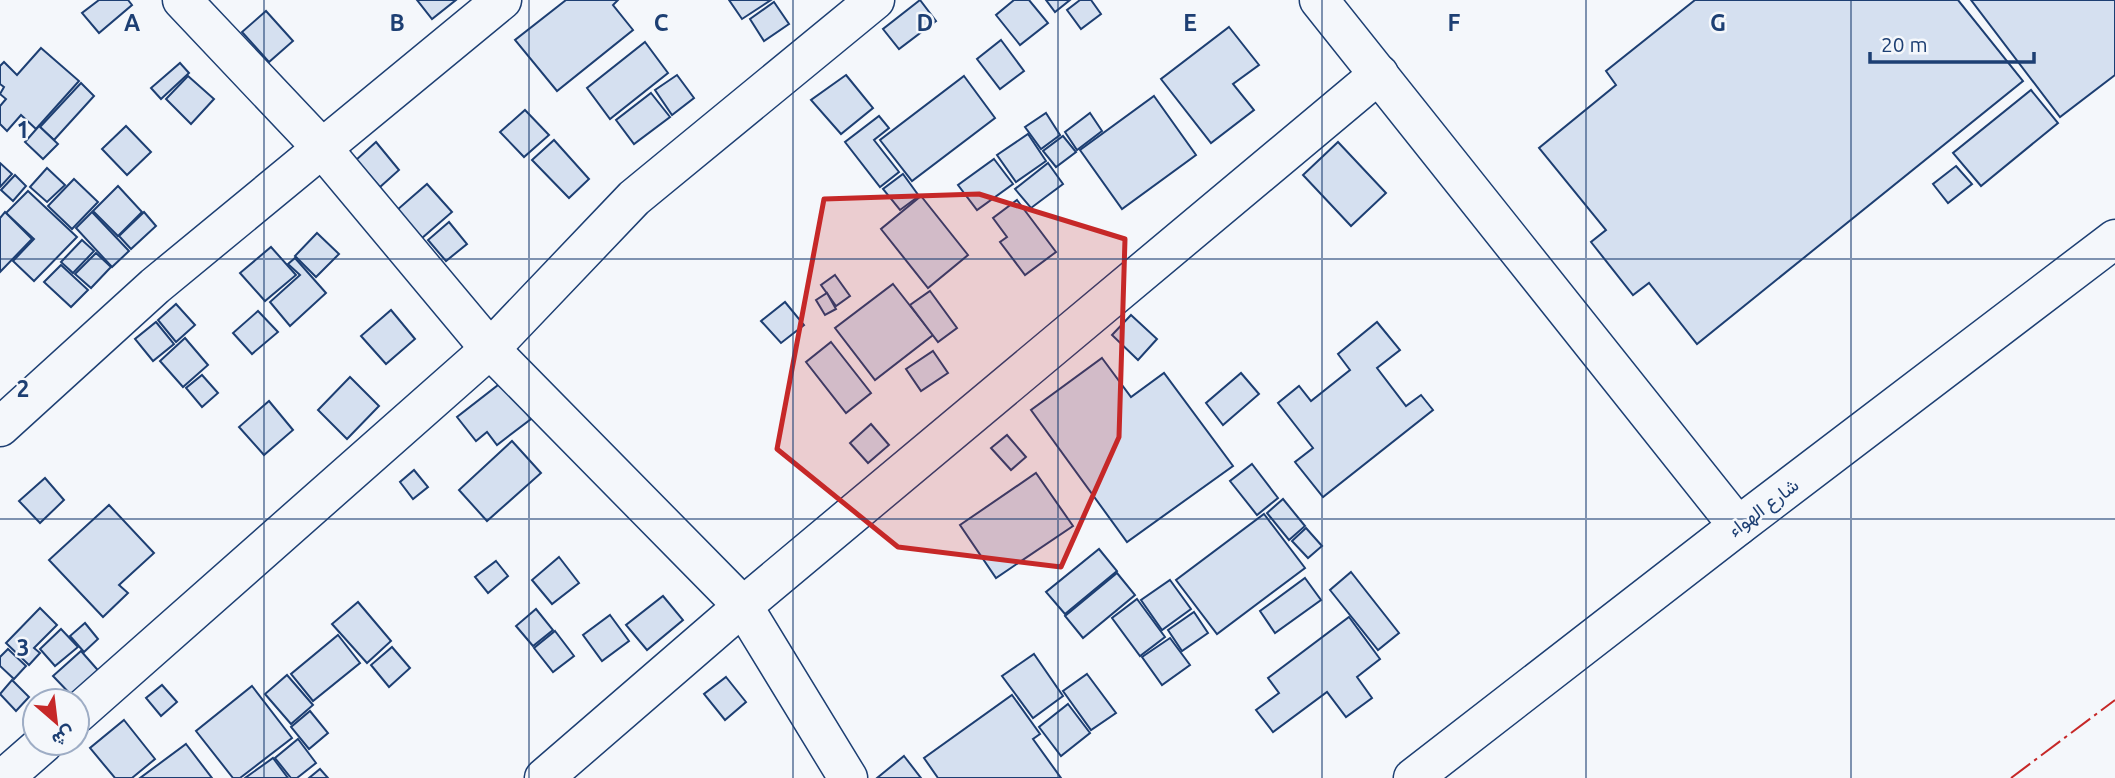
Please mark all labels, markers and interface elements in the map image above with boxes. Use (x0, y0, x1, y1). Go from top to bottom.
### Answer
text: A (124, 10, 140, 35)
text: B (389, 10, 405, 35)
text: C (654, 10, 669, 35)
text: D (917, 10, 933, 35)
text: E (1183, 10, 1197, 35)
text: F (1448, 10, 1461, 35)
text: G (1710, 10, 1726, 35)
scale bar (1870, 21, 2035, 65)
text: 20 m (1881, 32, 1928, 56)
text: 1 (17, 117, 29, 142)
text: 2 (17, 376, 29, 401)
street label: شارع الهواء (1723, 473, 1804, 542)
text: 3 (17, 635, 29, 660)
north arrow (21, 687, 91, 757)
text: ش (48, 721, 79, 752)

